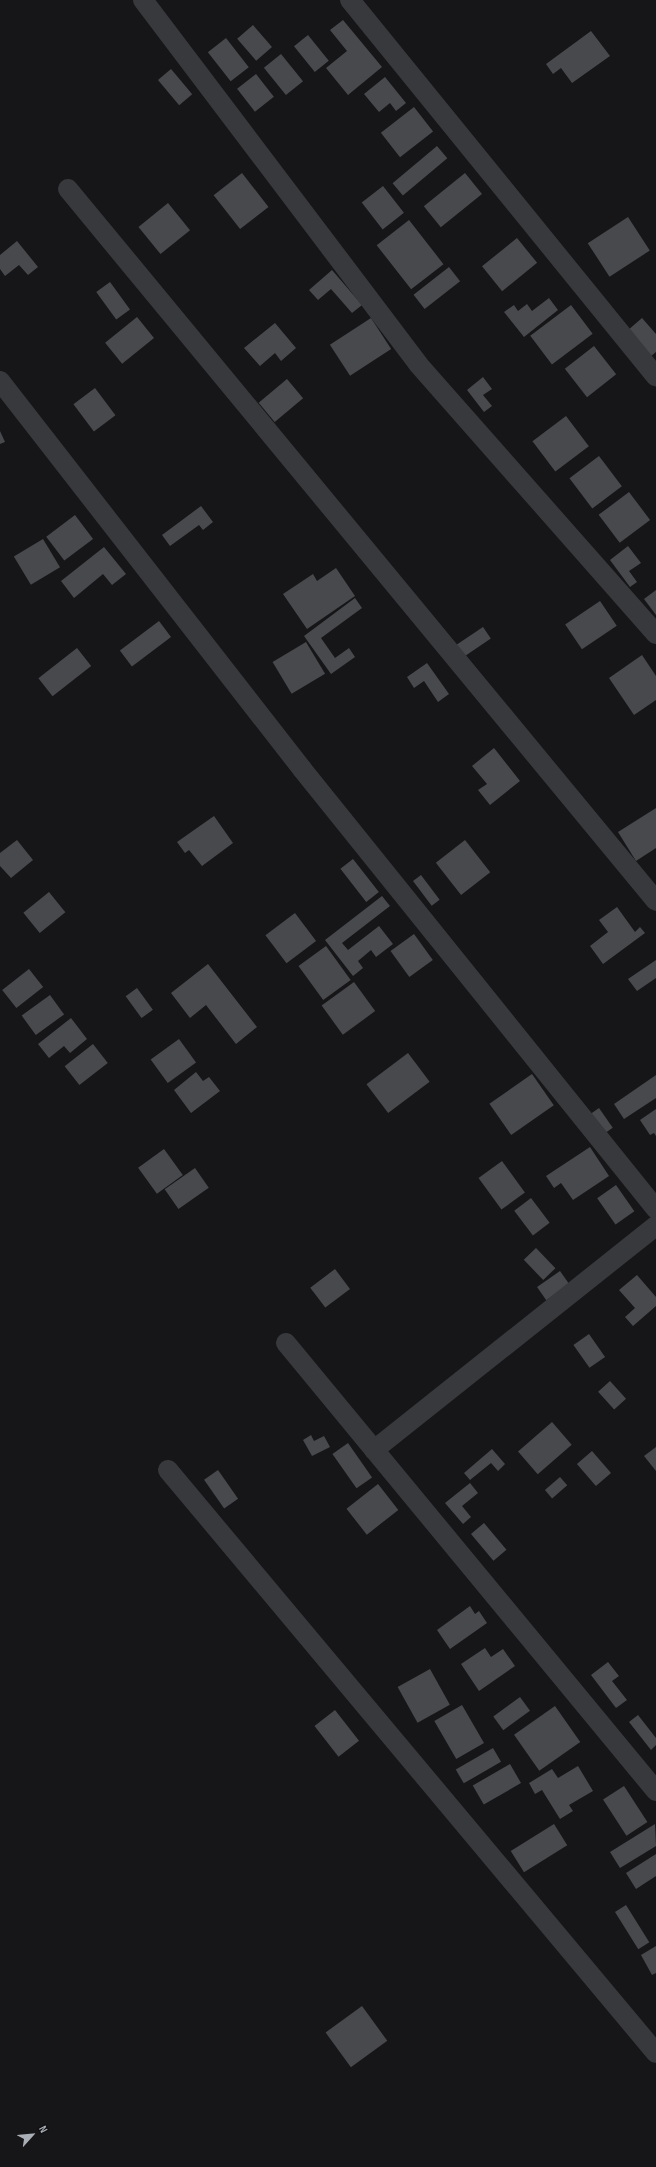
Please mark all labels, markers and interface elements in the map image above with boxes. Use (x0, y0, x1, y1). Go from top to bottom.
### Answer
north arrow (12, 2115, 52, 2155)
text: N (36, 2124, 50, 2135)

